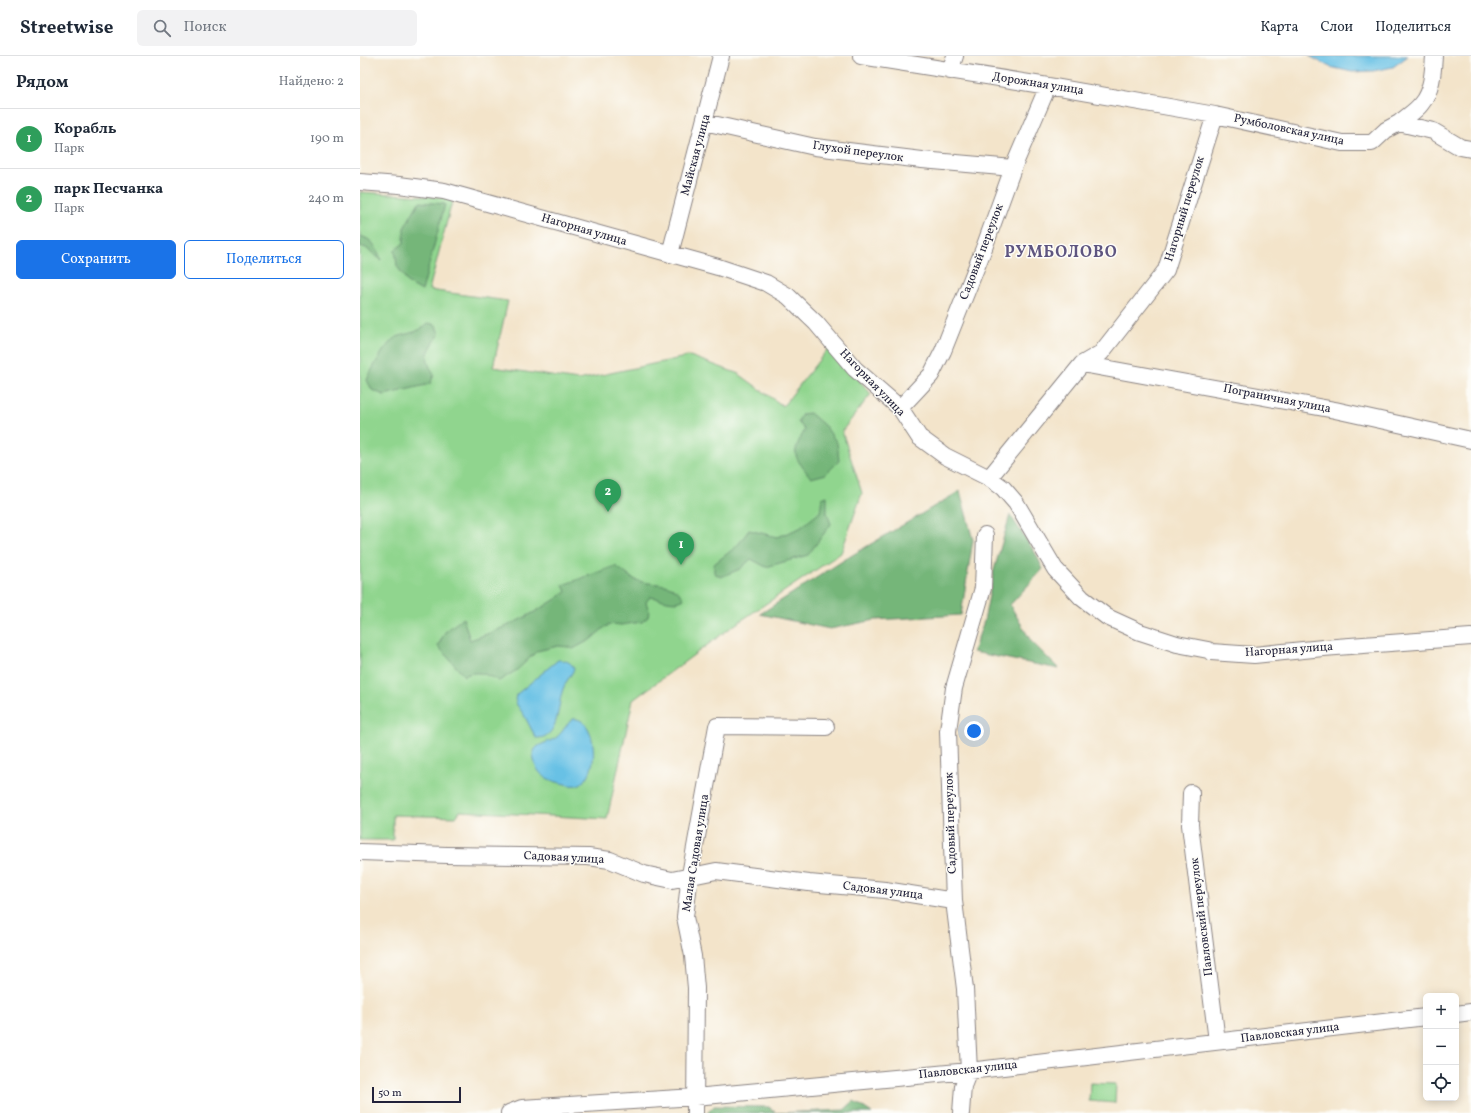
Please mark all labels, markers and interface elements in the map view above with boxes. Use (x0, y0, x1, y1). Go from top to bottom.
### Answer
search box (137, 10, 417, 46)
text: Streetwise (20, 15, 113, 41)
icon: search (151, 17, 173, 39)
text: Поиск (183, 17, 226, 38)
text: Карта (1260, 18, 1298, 37)
text: Слои (1320, 18, 1353, 37)
text: Поделиться (1375, 18, 1451, 37)
street label: Дорожная улица (991, 69, 1085, 99)
text: Рядом (16, 71, 69, 94)
text: Найдено: 2 (279, 73, 344, 91)
street label: Румболовская улица (1232, 110, 1346, 150)
street label: Майская улица (677, 112, 715, 198)
text: Корабль (54, 119, 116, 140)
text: 1 (26, 130, 32, 148)
text: 190 m (310, 130, 344, 148)
street label: Глухой переулок (812, 138, 905, 166)
text: Парк (54, 140, 84, 158)
street label: Нагорный переулок (1161, 154, 1209, 264)
text: парк Песчанка (54, 179, 163, 200)
text: 2 (26, 190, 32, 208)
text: 240 m (308, 190, 344, 208)
text: Парк (54, 200, 84, 218)
street label: Садовый переулок (956, 201, 1008, 302)
street label: Нагорная улица (539, 210, 629, 250)
button: Сохранить (16, 240, 176, 279)
button: Поделиться (184, 240, 344, 279)
district label: РУМБОЛОВО (1004, 242, 1118, 264)
street label: Нагорная улица (836, 346, 908, 420)
street label: Пограничная улица (1222, 381, 1332, 417)
pin: 2 (595, 479, 621, 512)
pin: 1 (668, 532, 694, 565)
street label: Нагорная улица (1244, 639, 1334, 661)
your location (964, 721, 984, 741)
street label: Садовый переулок (941, 771, 961, 874)
street label: Малая Садовая улица (679, 793, 713, 913)
street label: Садовая улица (523, 848, 605, 868)
street label: Павловский переулок (1187, 856, 1217, 977)
street label: Садовая улица (842, 878, 924, 904)
map controls (1423, 993, 1459, 1101)
button: + (1423, 993, 1459, 1029)
street label: Павловская улица (1240, 1019, 1340, 1047)
button: − (1423, 1029, 1459, 1065)
street label: Павловская улица (918, 1057, 1018, 1083)
button: locate (1423, 1065, 1459, 1101)
scale bar (372, 1085, 461, 1104)
text: 50 m (378, 1086, 402, 1101)

